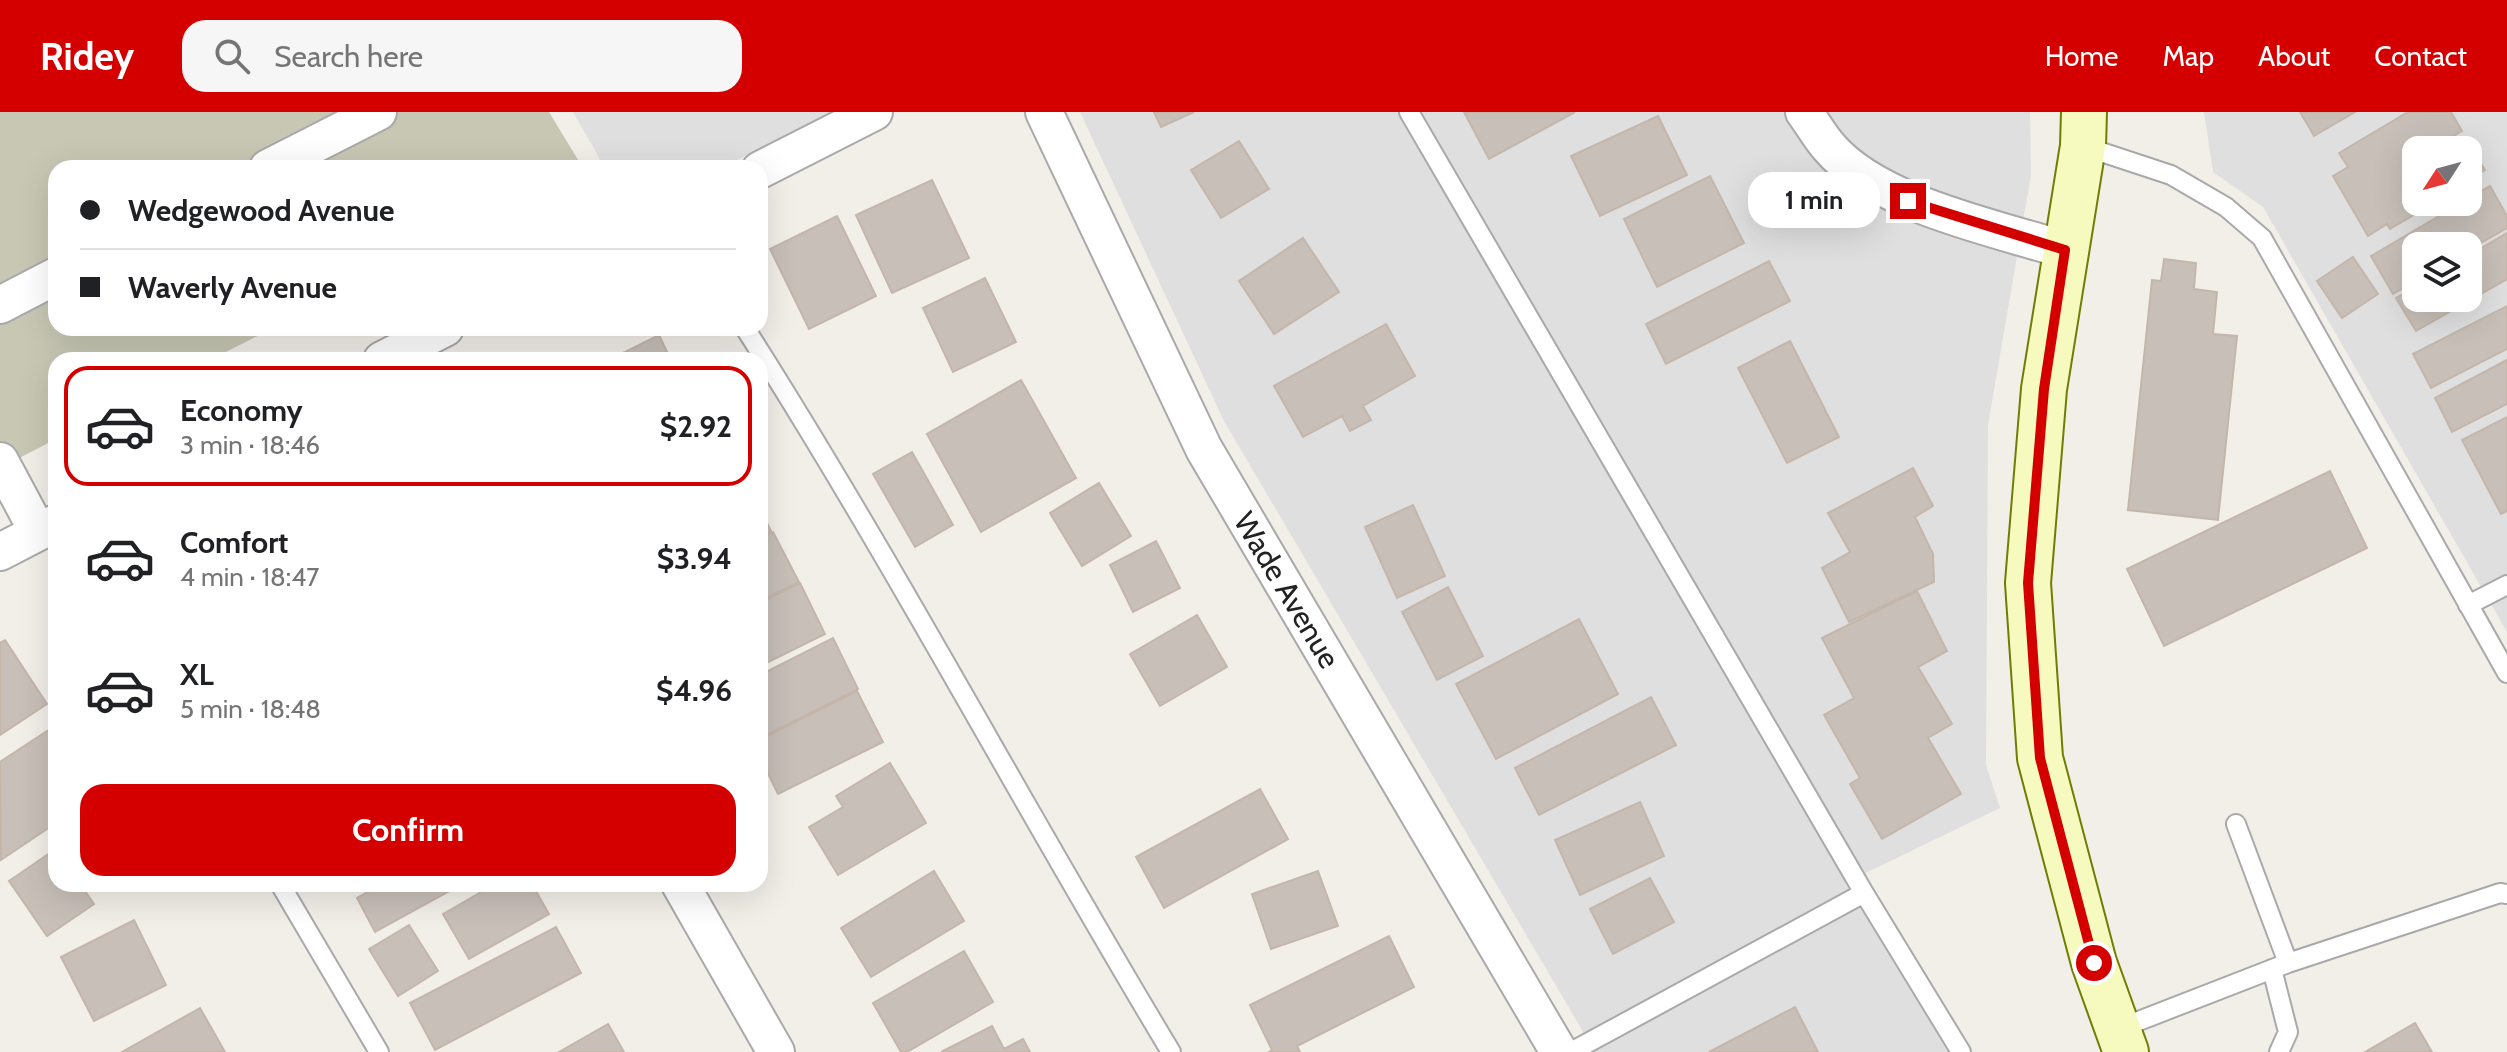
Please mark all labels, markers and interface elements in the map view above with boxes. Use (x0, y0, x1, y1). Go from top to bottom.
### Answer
search box (182, 20, 742, 92)
text: Ridey (40, 33, 134, 80)
icon: search (210, 34, 254, 78)
text: Search here (274, 38, 423, 75)
text: Home (2045, 39, 2118, 73)
text: Map (2162, 39, 2214, 73)
text: About (2258, 39, 2330, 73)
text: Contact (2374, 39, 2467, 73)
north arrow (2402, 136, 2482, 216)
map controls (2402, 136, 2482, 312)
callout: 1 min (1748, 173, 1880, 229)
route end (1890, 183, 1926, 219)
text: 1 min (1785, 184, 1843, 216)
text: Wedgewood Avenue (128, 192, 395, 229)
button: layers (2402, 232, 2482, 312)
text: Waverly Avenue (128, 269, 337, 306)
icon: car (84, 390, 156, 462)
text: Economy (180, 392, 303, 429)
text: $2.92 (660, 408, 732, 445)
text: 3 min · 18:46 (180, 429, 320, 461)
street label: Wade Avenue (1226, 505, 1348, 675)
icon: car (84, 522, 156, 594)
text: Comfort (180, 524, 288, 561)
text: $3.94 (657, 540, 732, 577)
text: 4 min · 18:47 (180, 561, 319, 593)
icon: car (84, 654, 156, 726)
text: XL (180, 656, 214, 693)
text: $4.96 (656, 672, 732, 709)
text: 5 min · 18:48 (180, 693, 321, 725)
button: Confirm (80, 784, 736, 876)
route start (2076, 945, 2112, 981)

